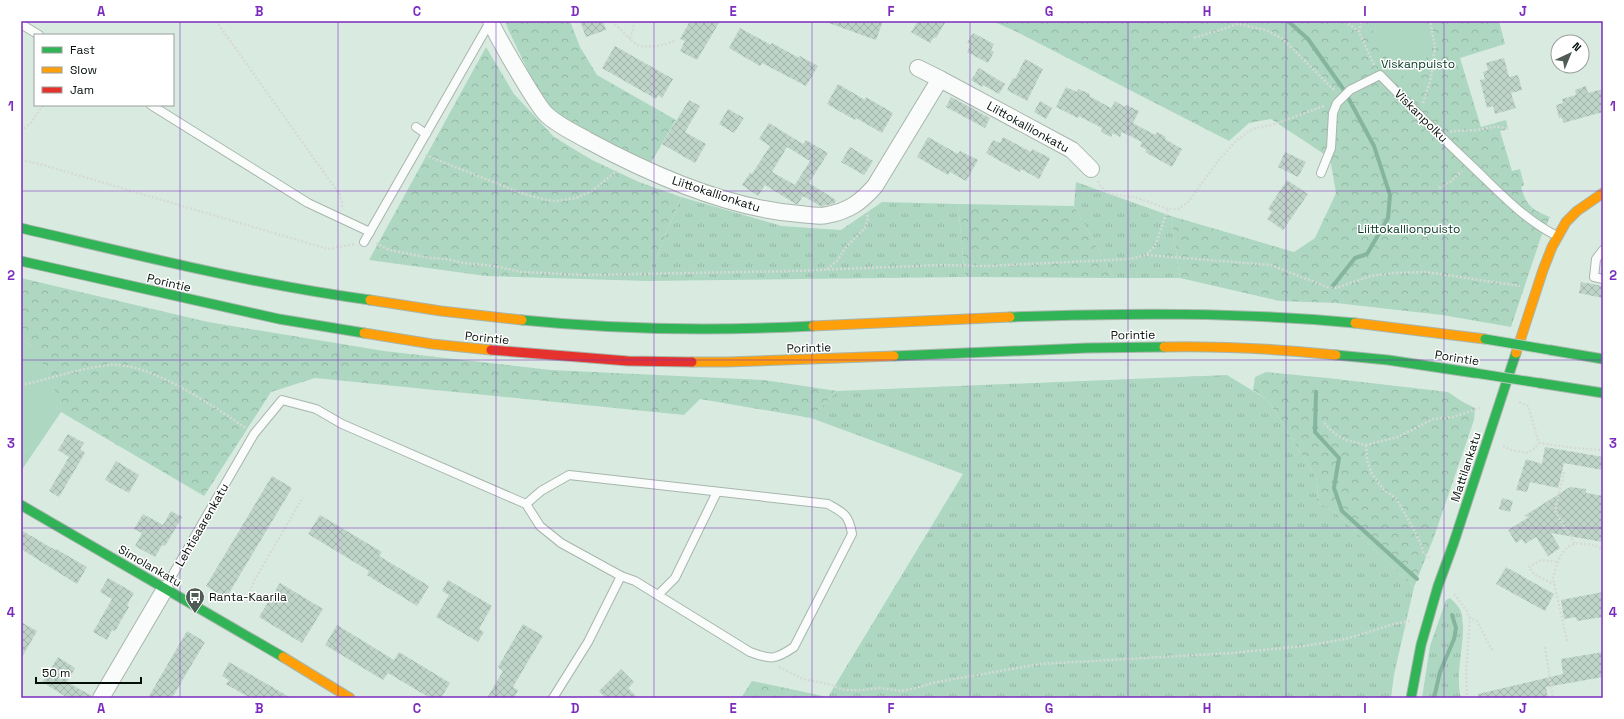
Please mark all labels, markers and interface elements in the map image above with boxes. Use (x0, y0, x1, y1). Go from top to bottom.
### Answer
text: A (97, 3, 106, 20)
text: B (255, 3, 264, 20)
text: C (413, 3, 421, 20)
text: D (571, 3, 580, 20)
text: E (729, 3, 737, 20)
text: F (888, 3, 895, 20)
text: G (1045, 3, 1053, 20)
text: H (1203, 3, 1211, 20)
text: I (1363, 3, 1367, 20)
text: J (1519, 3, 1527, 20)
legend (34, 34, 174, 106)
north arrow (1550, 34, 1590, 74)
text: N (1569, 39, 1584, 54)
text: Fast (70, 42, 95, 58)
park label: Viskanpuisto (1381, 56, 1455, 72)
text: Slow (70, 62, 97, 78)
text: Jam (70, 82, 94, 98)
street label: Viskanpolku (1391, 86, 1451, 146)
text: 1 (8, 98, 14, 115)
street label: Liittokallionkatu (984, 98, 1072, 156)
text: 1 (1610, 98, 1616, 115)
street label: Liittokallionkatu (670, 172, 762, 216)
park label: Liittokallionpuisto (1358, 221, 1460, 237)
text: 2 (7, 267, 15, 284)
text: 2 (1609, 267, 1617, 284)
street label: Porintie (145, 270, 193, 296)
street label: Porintie (1111, 327, 1155, 343)
street label: Porintie (464, 328, 510, 348)
street label: Porintie (786, 339, 832, 357)
street label: Porintie (1434, 347, 1480, 369)
street label: Mattilankatu (1447, 430, 1485, 504)
text: 3 (7, 435, 15, 452)
text: 3 (1609, 435, 1617, 452)
street label: Lehtisaarenkatu (172, 480, 232, 570)
street label: Simolankatu (115, 541, 185, 591)
bus stop icon: Ranta-Kaarila (184, 586, 206, 614)
place label: Ranta-Kaarila (209, 589, 287, 605)
text: 4 (7, 604, 15, 621)
text: 4 (1609, 604, 1617, 621)
scale bar (36, 659, 141, 685)
text: 50 m (42, 665, 70, 681)
text: A (97, 700, 106, 717)
text: B (255, 700, 264, 717)
text: C (413, 700, 421, 717)
text: D (571, 700, 580, 717)
text: E (729, 700, 737, 717)
text: F (888, 700, 895, 717)
text: G (1045, 700, 1053, 717)
text: H (1203, 700, 1211, 717)
text: I (1363, 700, 1367, 717)
text: J (1519, 700, 1527, 717)

